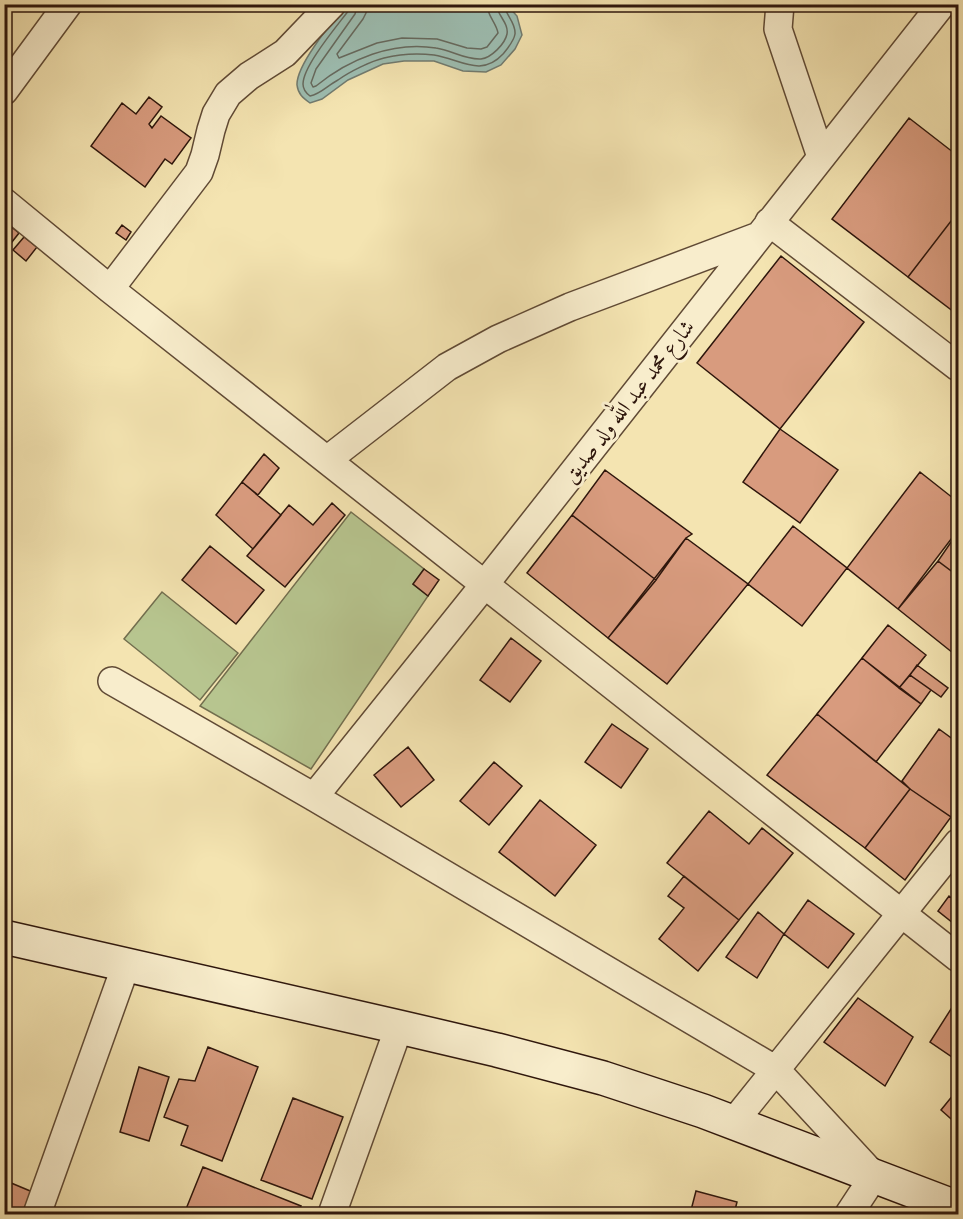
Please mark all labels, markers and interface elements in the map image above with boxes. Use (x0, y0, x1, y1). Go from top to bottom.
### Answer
street label: شارع محمد عبد الله ولد صديق (553, 312, 704, 491)

